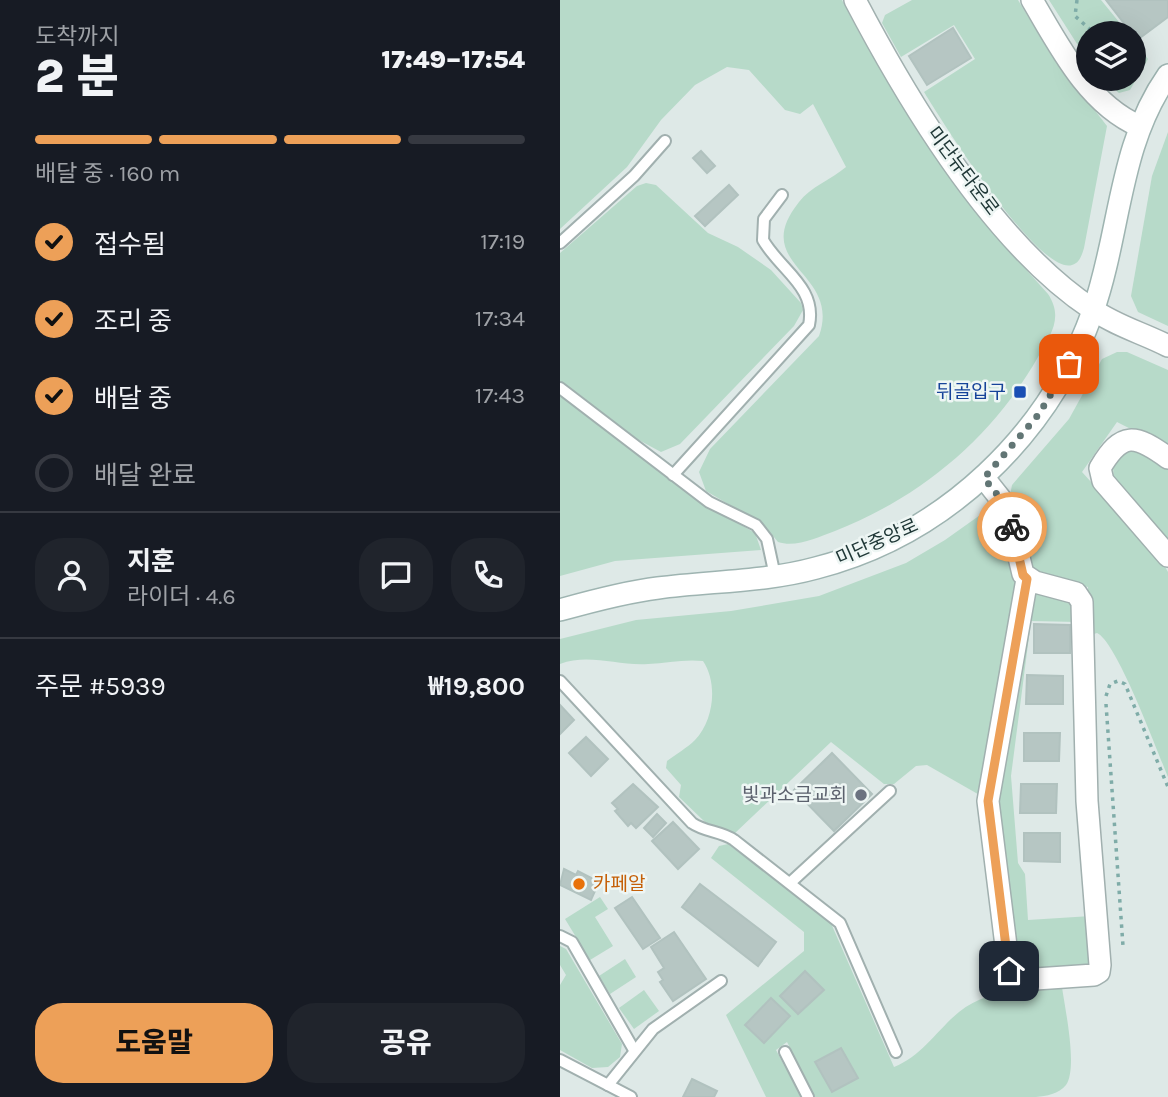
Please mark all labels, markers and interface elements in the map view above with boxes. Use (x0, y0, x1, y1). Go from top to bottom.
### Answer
map controls (1076, 21, 1146, 91)
button: layers (1076, 21, 1146, 91)
text: 도착까지 (35, 23, 120, 50)
text: 17:49–17:54 (381, 44, 525, 75)
text: 2 분 (35, 50, 119, 104)
street label: 미단뉴타운로 (923, 122, 1003, 220)
text: 배달 중 · 160 m (35, 160, 180, 187)
icon: check (35, 223, 73, 261)
text: 17:19 (480, 228, 525, 255)
text: 접수됨 (94, 229, 166, 260)
icon: check (35, 300, 73, 338)
text: 17:34 (475, 305, 525, 332)
text: 조리 중 (94, 306, 172, 337)
pin (1039, 334, 1099, 394)
icon: bag (1050, 345, 1088, 383)
icon: check (35, 377, 73, 415)
place label: 뒤골입구 (936, 381, 1006, 403)
text: 17:43 (475, 382, 525, 409)
text: 배달 중 (94, 383, 172, 414)
marker: 뒤골입구 (1012, 384, 1028, 400)
text: 배달 완료 (94, 460, 196, 491)
courier (977, 492, 1047, 562)
icon: bike (993, 508, 1031, 546)
street label: 미단중앙로 (833, 514, 921, 570)
button: person (35, 538, 109, 612)
button: chat (359, 538, 433, 612)
button: phone (451, 538, 525, 612)
text: 지훈 (127, 546, 175, 577)
text: 라이더 · 4.6 (127, 583, 236, 610)
text: 주문 #5939 (35, 671, 165, 702)
text: ₩19,800 (428, 671, 525, 702)
place label: 빛과소금교회 (742, 784, 847, 806)
marker: 빛과소금교회 (853, 787, 869, 803)
place label: 카페알 (593, 873, 645, 895)
marker: 카페알 (571, 876, 587, 892)
pin (979, 941, 1039, 1001)
icon: home (990, 952, 1028, 990)
button: 도움말 (35, 1003, 273, 1083)
button: 공유 (287, 1003, 525, 1083)

